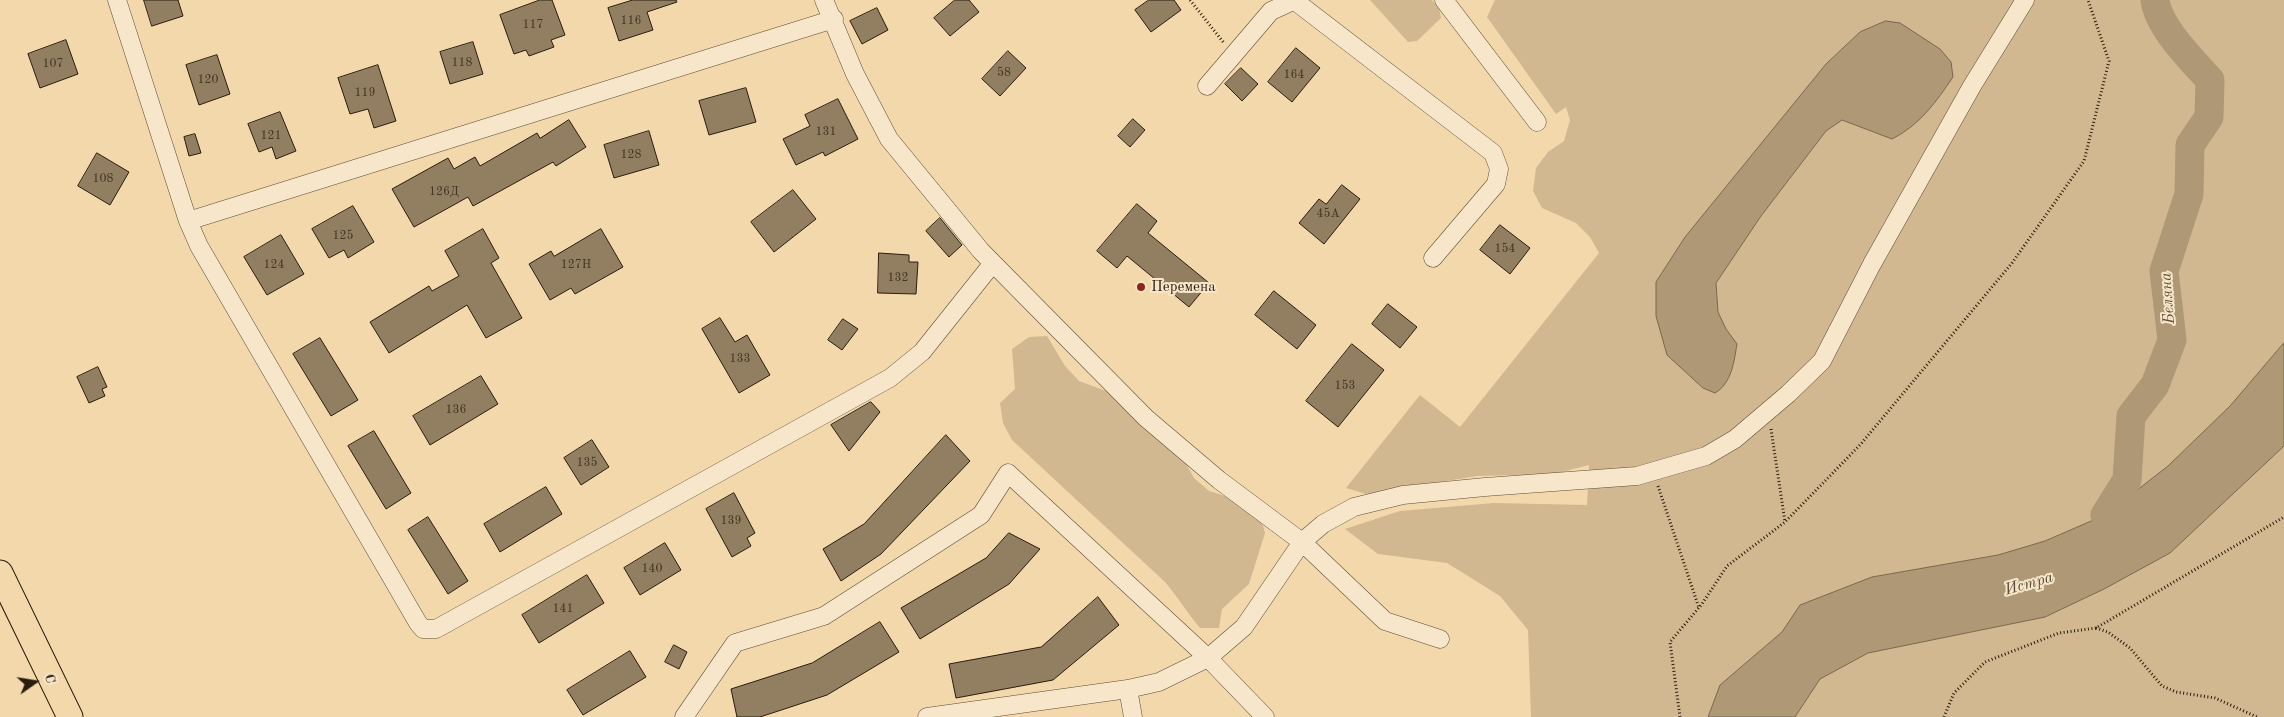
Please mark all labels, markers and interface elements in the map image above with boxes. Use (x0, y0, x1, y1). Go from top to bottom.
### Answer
house number: 116 (621, 14, 641, 28)
house number: 117 (523, 18, 543, 32)
house number: 118 (452, 56, 472, 70)
house number: 107 (43, 57, 63, 71)
house number: 58 (997, 66, 1011, 80)
house number: 164 (1284, 68, 1304, 82)
house number: 120 (198, 73, 218, 87)
house number: 119 (355, 86, 375, 100)
house number: 131 (816, 125, 836, 139)
house number: 121 (261, 129, 281, 143)
house number: 128 (621, 148, 641, 162)
house number: 108 (93, 172, 113, 186)
house number: 126Д (429, 185, 459, 199)
house number: 45А (1316, 207, 1340, 221)
house number: 125 (333, 229, 353, 243)
house number: 154 (1495, 242, 1515, 256)
house number: 124 (264, 258, 284, 272)
house number: 127Н (561, 258, 591, 272)
house number: 132 (888, 271, 908, 285)
water label: Беляна (2157, 272, 2179, 324)
place label: Перемена (1151, 278, 1216, 296)
marker: Перемена (1135, 281, 1147, 293)
house number: 133 (730, 352, 750, 366)
house number: 153 (1335, 379, 1355, 393)
house number: 136 (446, 403, 466, 417)
house number: 135 (577, 456, 597, 470)
house number: 139 (721, 514, 741, 528)
house number: 140 (642, 562, 662, 576)
water label: Истра (2002, 568, 2056, 600)
house number: 141 (553, 602, 573, 616)
north arrow (10, 657, 60, 707)
text: С (42, 673, 57, 685)

